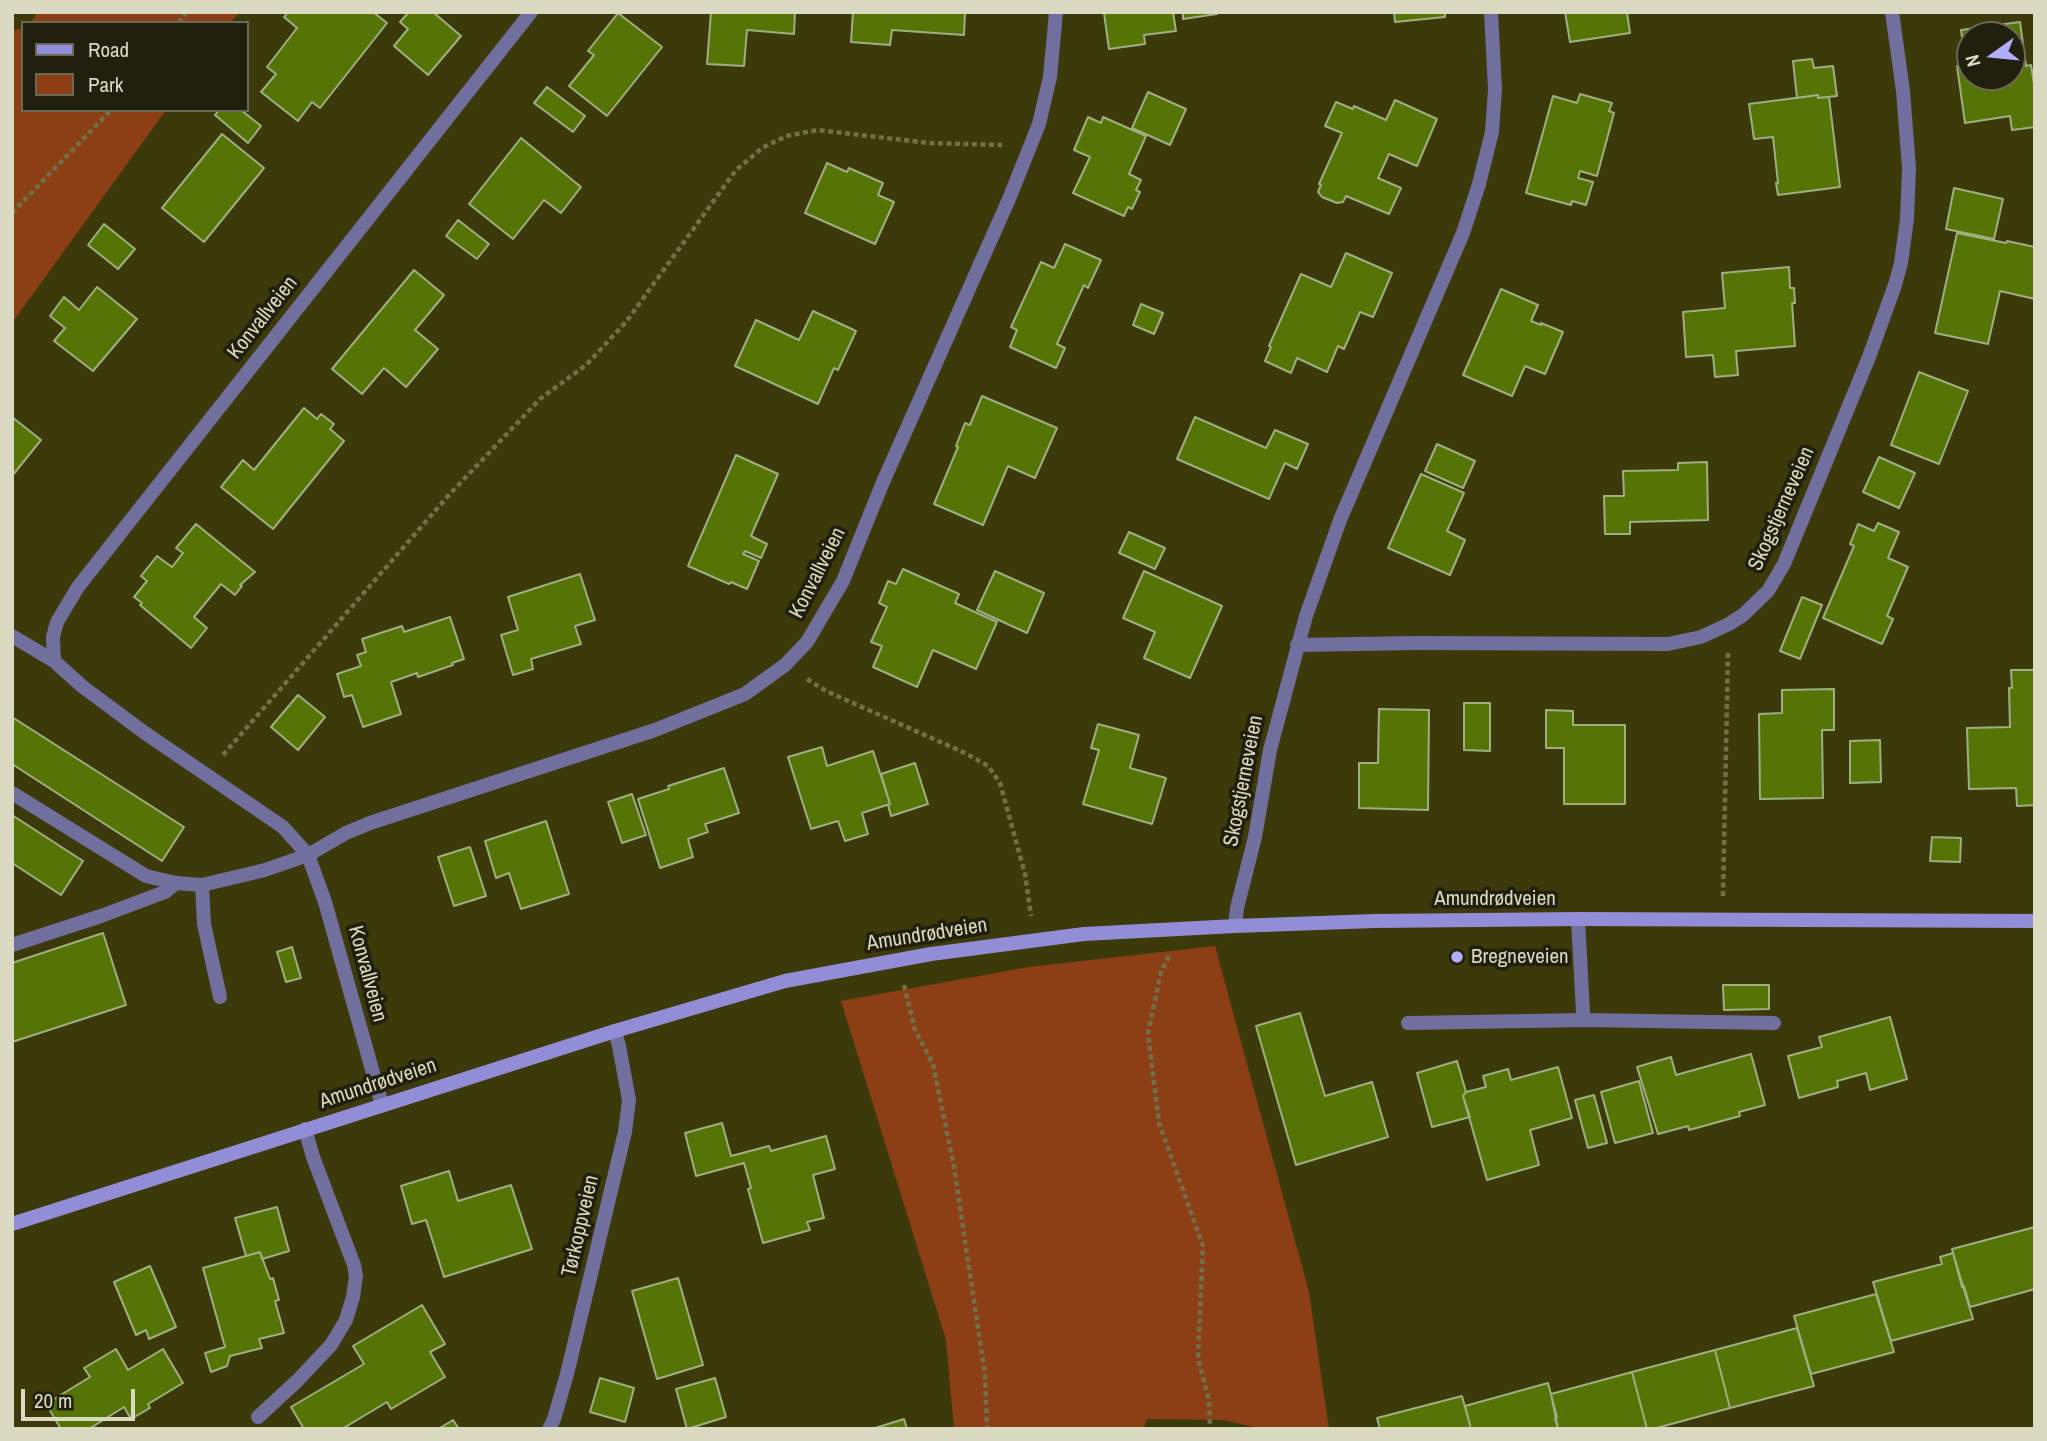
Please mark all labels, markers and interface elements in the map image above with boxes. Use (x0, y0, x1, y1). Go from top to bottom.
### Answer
legend (21, 21, 248, 112)
north arrow (1956, 21, 2026, 91)
text: Road (88, 35, 129, 64)
text: N (1959, 52, 1987, 70)
text: Park (88, 70, 123, 99)
street label: Konvallveien (223, 271, 303, 365)
street label: Skogstjerneveien (1743, 443, 1821, 575)
street label: Konvallveien (784, 523, 852, 623)
street label: Skogstjerneveien (1219, 713, 1269, 849)
street label: Amundrødveien (1434, 886, 1556, 912)
street label: Amundrødveien (865, 913, 989, 957)
street label: Konvallveien (342, 923, 392, 1025)
place label: Bregneveien (1471, 944, 1569, 970)
marker: Bregneveien (1449, 949, 1465, 965)
street label: Amundrødveien (316, 1053, 440, 1115)
street label: Tørkoppveien (557, 1173, 605, 1279)
scale bar (24, 1374, 138, 1418)
text: 20 m (34, 1386, 72, 1415)

